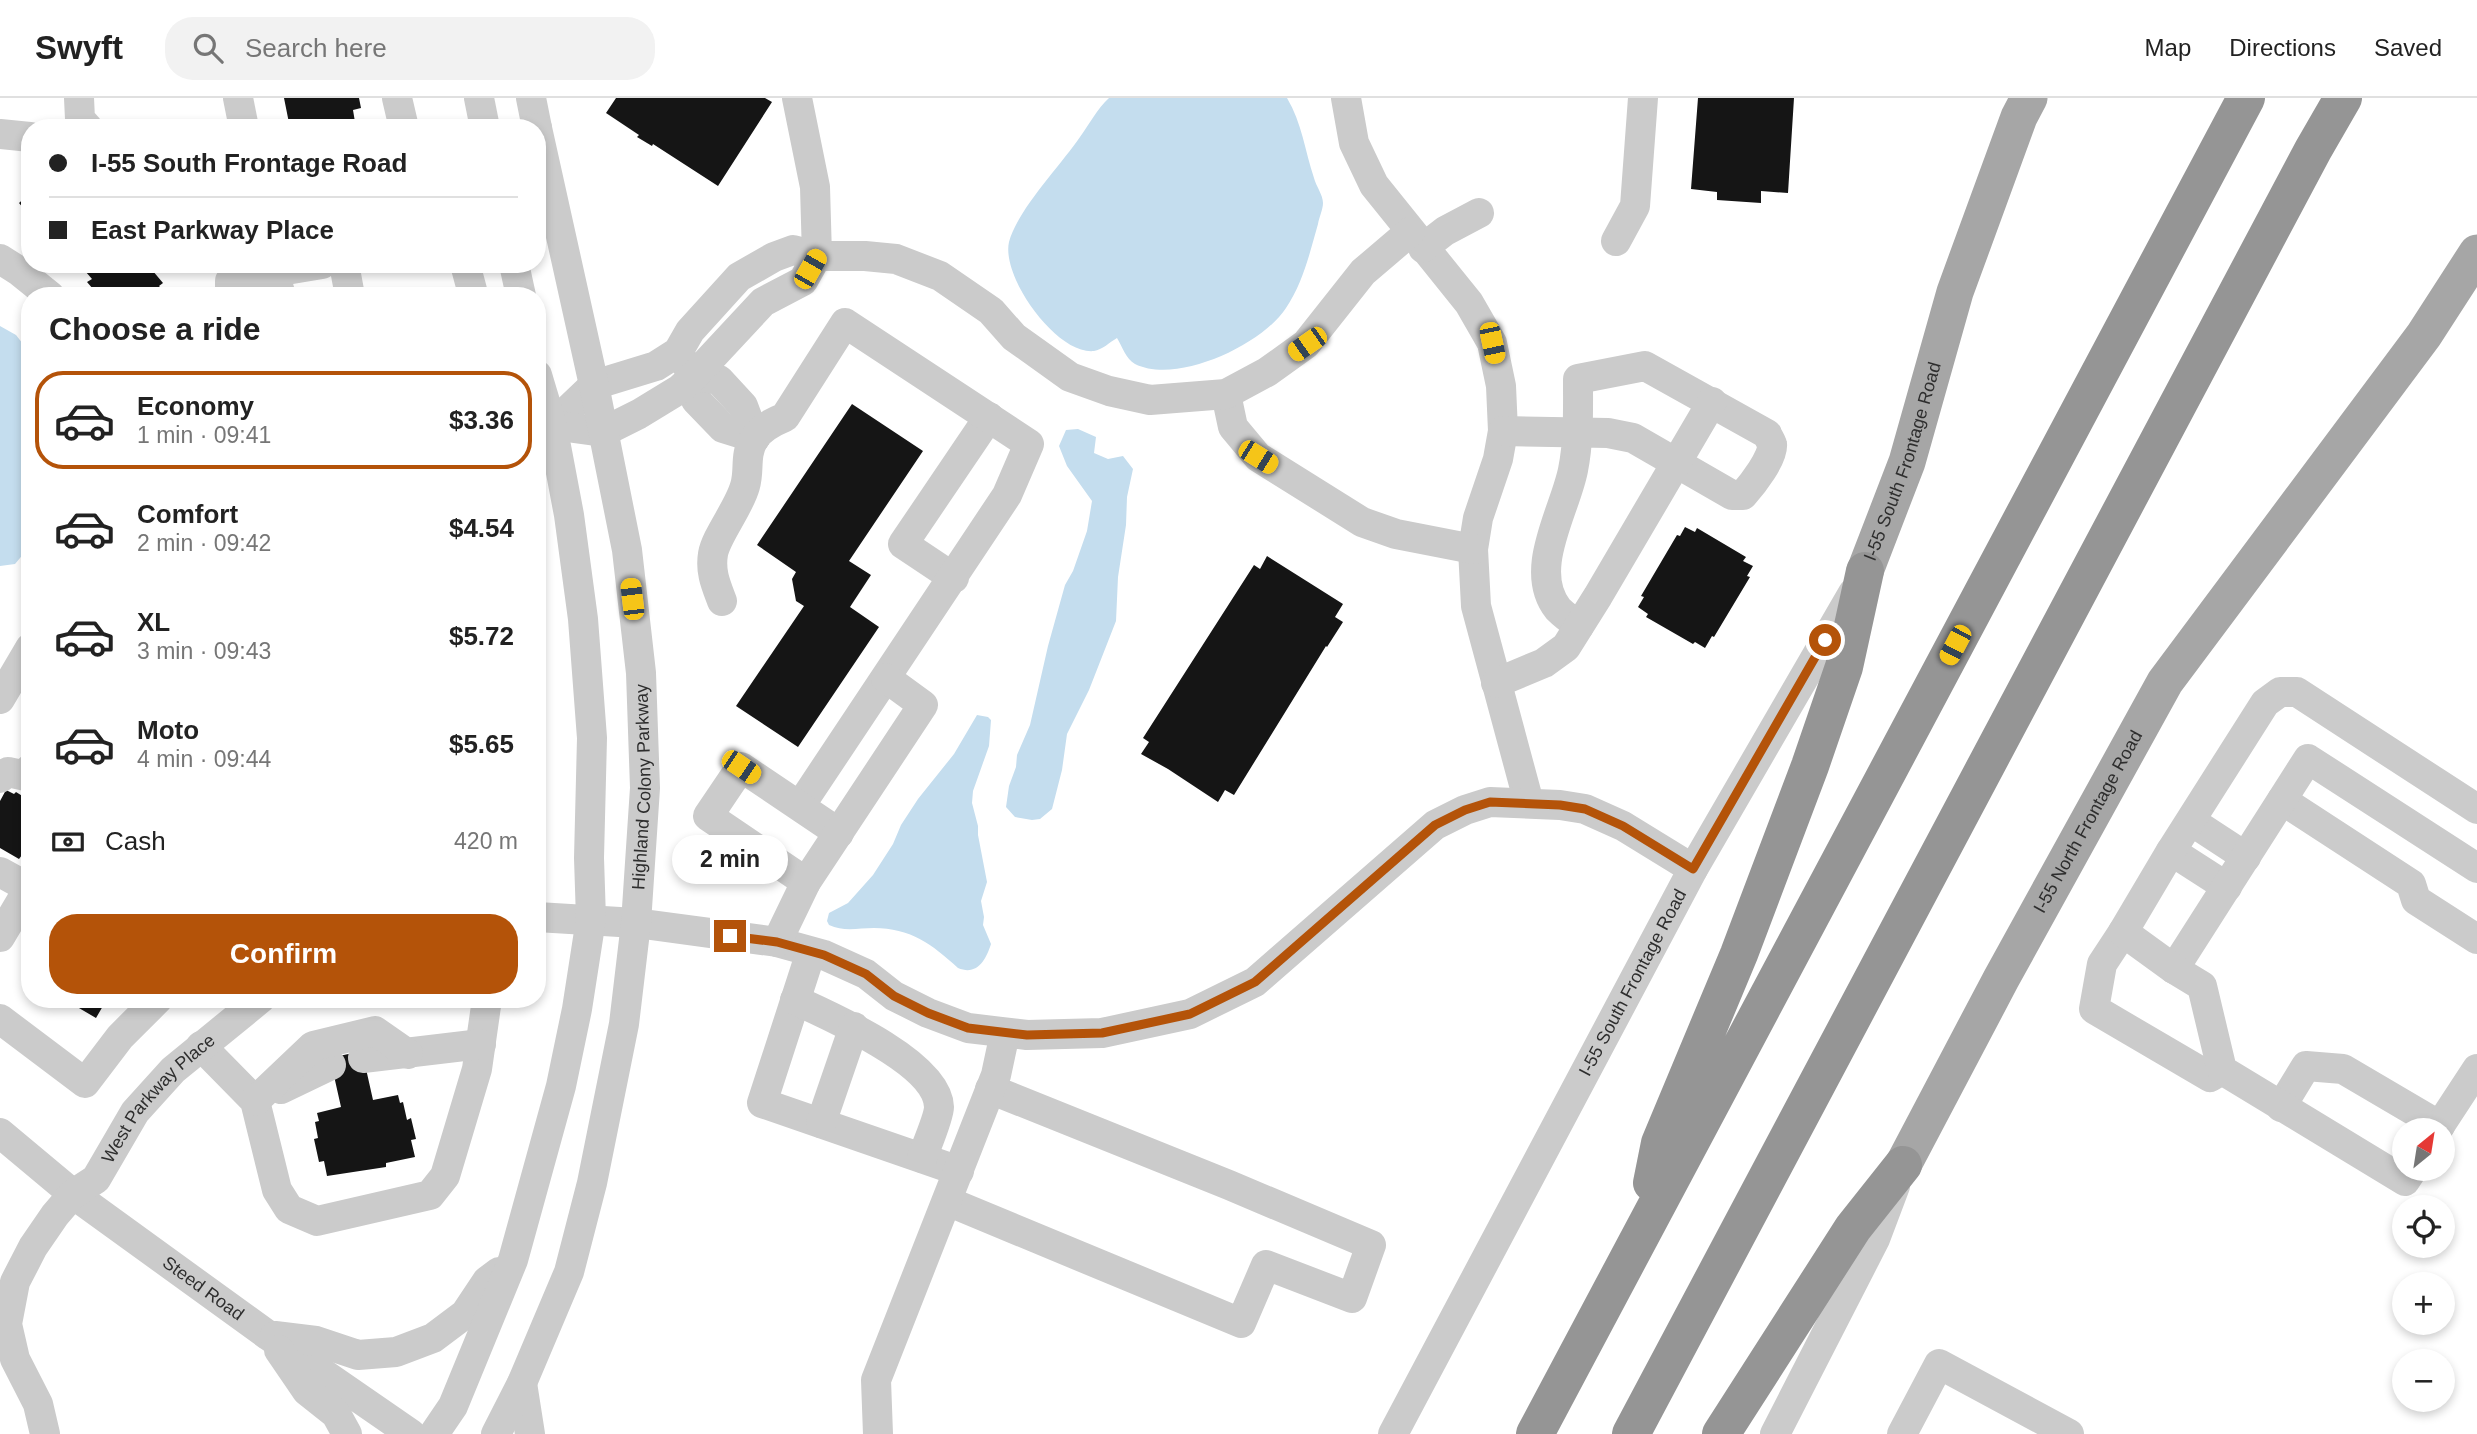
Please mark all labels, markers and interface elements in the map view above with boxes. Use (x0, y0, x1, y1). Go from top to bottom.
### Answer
search box (165, 17, 655, 80)
text: Swyft (35, 29, 123, 66)
icon: search (189, 29, 227, 67)
text: Search here (245, 33, 387, 63)
text: Map (2145, 34, 2191, 61)
text: Directions (2229, 34, 2336, 61)
text: Saved (2374, 34, 2442, 61)
text: I-55 South Frontage Road (91, 148, 407, 178)
text: East Parkway Place (91, 215, 334, 245)
car (791, 246, 830, 292)
text: Choose a ride (49, 311, 261, 347)
car (1478, 320, 1507, 366)
car (1284, 323, 1331, 365)
street label: I-55 South Frontage Road (1860, 360, 1945, 564)
icon: car (53, 389, 116, 452)
text: Economy (137, 391, 254, 421)
text: $3.36 (449, 405, 514, 435)
text: 1 min · 09:41 (137, 422, 271, 448)
car (1235, 437, 1282, 477)
icon: car (53, 497, 116, 560)
text: Comfort (137, 499, 238, 529)
text: $4.54 (449, 513, 514, 543)
text: 2 min · 09:42 (137, 530, 271, 556)
car (620, 577, 645, 621)
icon: car (53, 605, 116, 668)
text: XL (137, 607, 170, 637)
text: $5.72 (449, 621, 514, 651)
car (1936, 622, 1975, 668)
route start (1809, 624, 1841, 656)
text: 3 min · 09:43 (137, 638, 271, 664)
street label: Highland Colony Parkway (628, 684, 655, 890)
icon: car (53, 713, 116, 776)
text: Moto (137, 715, 199, 745)
street label: I-55 North Frontage Road (2030, 727, 2146, 916)
text: $5.65 (449, 729, 514, 759)
text: 4 min · 09:44 (137, 746, 271, 772)
car (718, 747, 765, 787)
icon: cash (49, 823, 87, 861)
text: Cash (105, 826, 166, 856)
text: 420 m (454, 828, 518, 854)
callout: 2 min (672, 834, 788, 884)
text: 2 min (700, 846, 760, 872)
street label: I-55 South Frontage Road (1575, 886, 1690, 1079)
button: Confirm (49, 914, 518, 994)
route end (714, 920, 746, 952)
street label: West Parkway Place (98, 1030, 219, 1167)
north arrow (2392, 1118, 2455, 1181)
map controls (2392, 1118, 2455, 1412)
button: locate (2392, 1195, 2455, 1258)
street label: Steed Road (159, 1252, 248, 1324)
button: + (2392, 1272, 2455, 1335)
button: − (2392, 1349, 2455, 1412)

